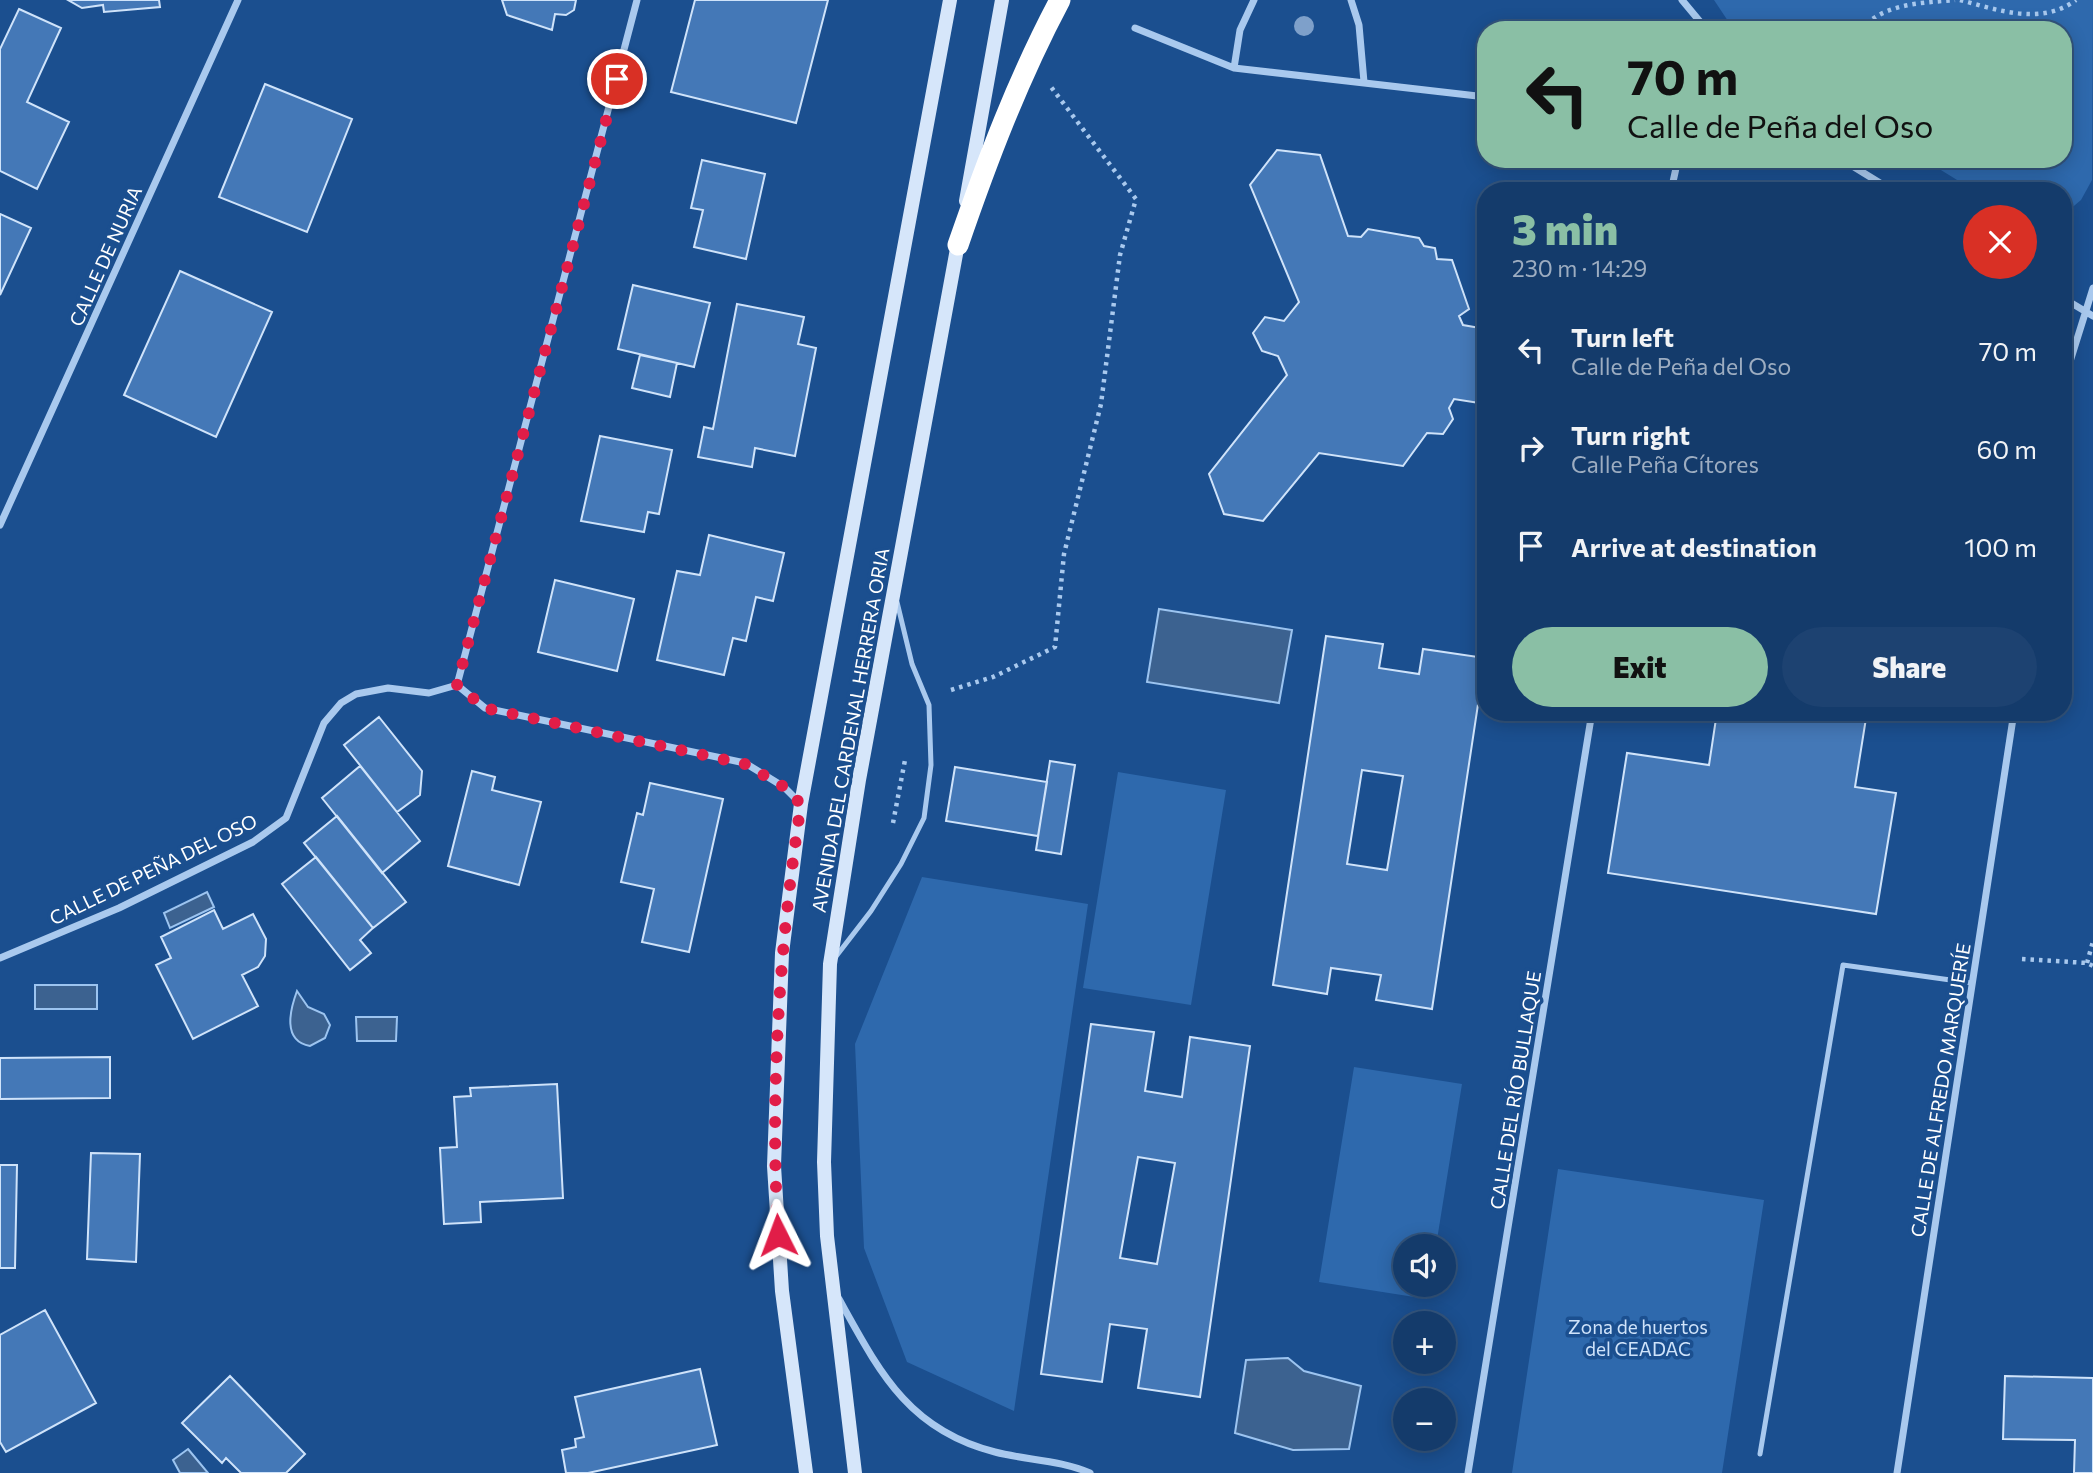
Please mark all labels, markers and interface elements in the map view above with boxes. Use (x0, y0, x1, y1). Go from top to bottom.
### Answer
text: 70 m (1627, 45, 1738, 105)
pin (587, 49, 647, 109)
icon: left (1512, 49, 1603, 140)
icon: arrive (598, 60, 636, 98)
text: Calle de Peña del Oso (1627, 105, 1933, 145)
street label: CALLE DE NURIA (64, 182, 146, 330)
text: 3 min (1512, 202, 1618, 254)
button: close (1963, 205, 2037, 279)
text: 230 m · 14:29 (1512, 254, 1647, 282)
text: Turn left (1571, 321, 1674, 352)
icon: left (1512, 331, 1550, 369)
text: 70 m (1979, 335, 2037, 366)
text: Calle de Peña del Oso (1571, 352, 1791, 380)
text: Turn right (1571, 419, 1690, 450)
icon: right (1512, 429, 1550, 467)
text: 60 m (1977, 433, 2037, 464)
text: Calle Peña Cítores (1571, 450, 1759, 478)
icon: arrive (1512, 527, 1550, 565)
text: Arrive at destination (1571, 531, 1817, 562)
text: 100 m (1964, 531, 2037, 562)
street label: AVENIDA DEL CARDENAL HERRERA ORIA (807, 546, 893, 914)
button: Exit (1512, 627, 1768, 707)
button: Share (1782, 627, 2037, 707)
street label: CALLE DE PEÑA DEL OSO (46, 809, 260, 929)
street label: CALLE DE ALFREDO MARQUERÍE (1905, 941, 1975, 1239)
street label: CALLE DEL RÍO BULLAQUE (1485, 969, 1545, 1211)
position arrow (741, 1198, 815, 1272)
map controls (1393, 1234, 1456, 1451)
button: sound (1393, 1234, 1456, 1297)
button: + (1393, 1311, 1456, 1374)
park label: Zona de huertos del CEADAC (1568, 1315, 1708, 1360)
button: − (1393, 1388, 1456, 1451)

